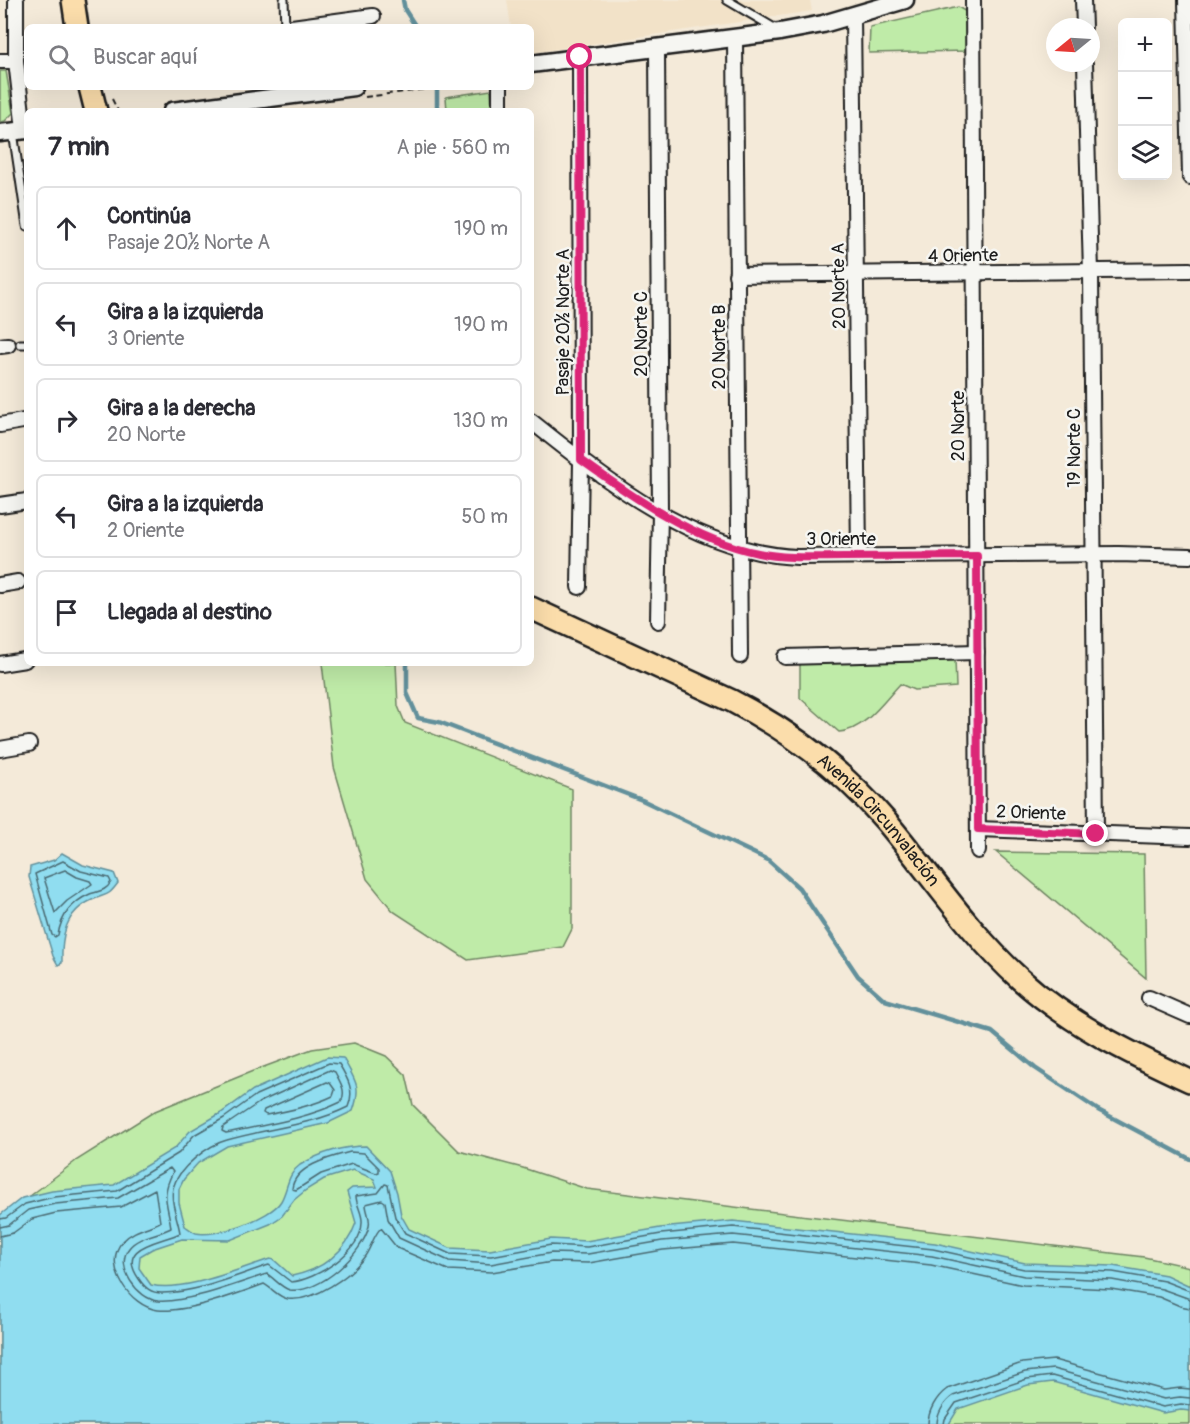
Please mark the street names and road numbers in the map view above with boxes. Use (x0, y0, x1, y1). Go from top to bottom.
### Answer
street label: 20 Norte A (827, 242, 851, 329)
street label: 4 Oriente (928, 244, 998, 268)
street label: Pasaje 20½ Norte A (552, 248, 575, 395)
street label: 20 Norte C (630, 291, 653, 377)
street label: 20 Norte B (708, 305, 731, 389)
street label: 20 Norte (947, 391, 970, 461)
street label: 19 Norte C (1063, 408, 1086, 488)
street label: 3 Oriente (806, 528, 876, 551)
street label: Avenida Circunvalación (812, 748, 945, 891)
street label: 2 Oriente (996, 800, 1066, 826)

